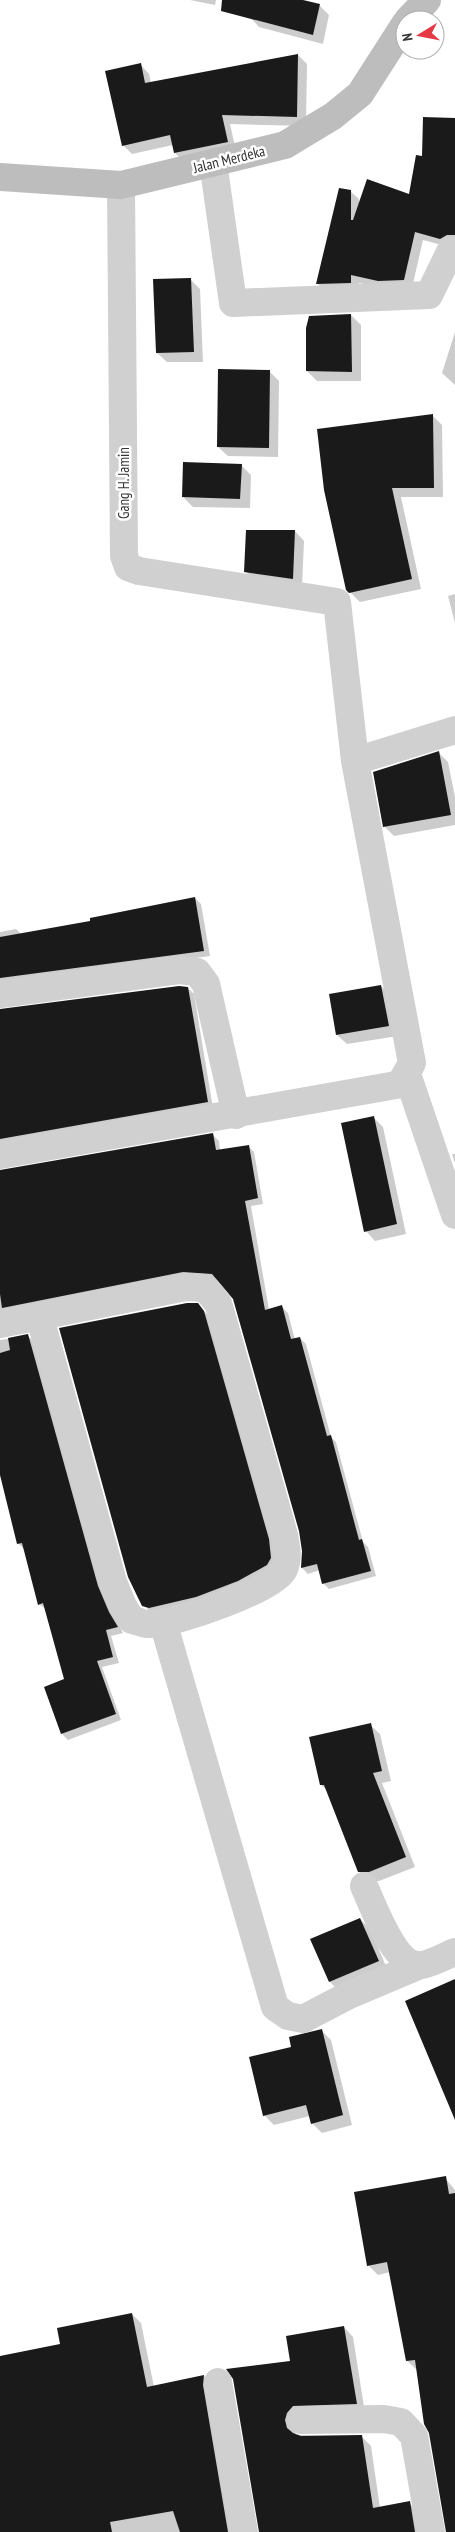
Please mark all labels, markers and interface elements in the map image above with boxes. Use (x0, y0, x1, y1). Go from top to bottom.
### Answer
north arrow (395, 10, 445, 60)
text: N (398, 32, 417, 43)
street label: Jalan Merdeka (190, 141, 267, 177)
street label: Gang H. Jamin (114, 447, 133, 519)

